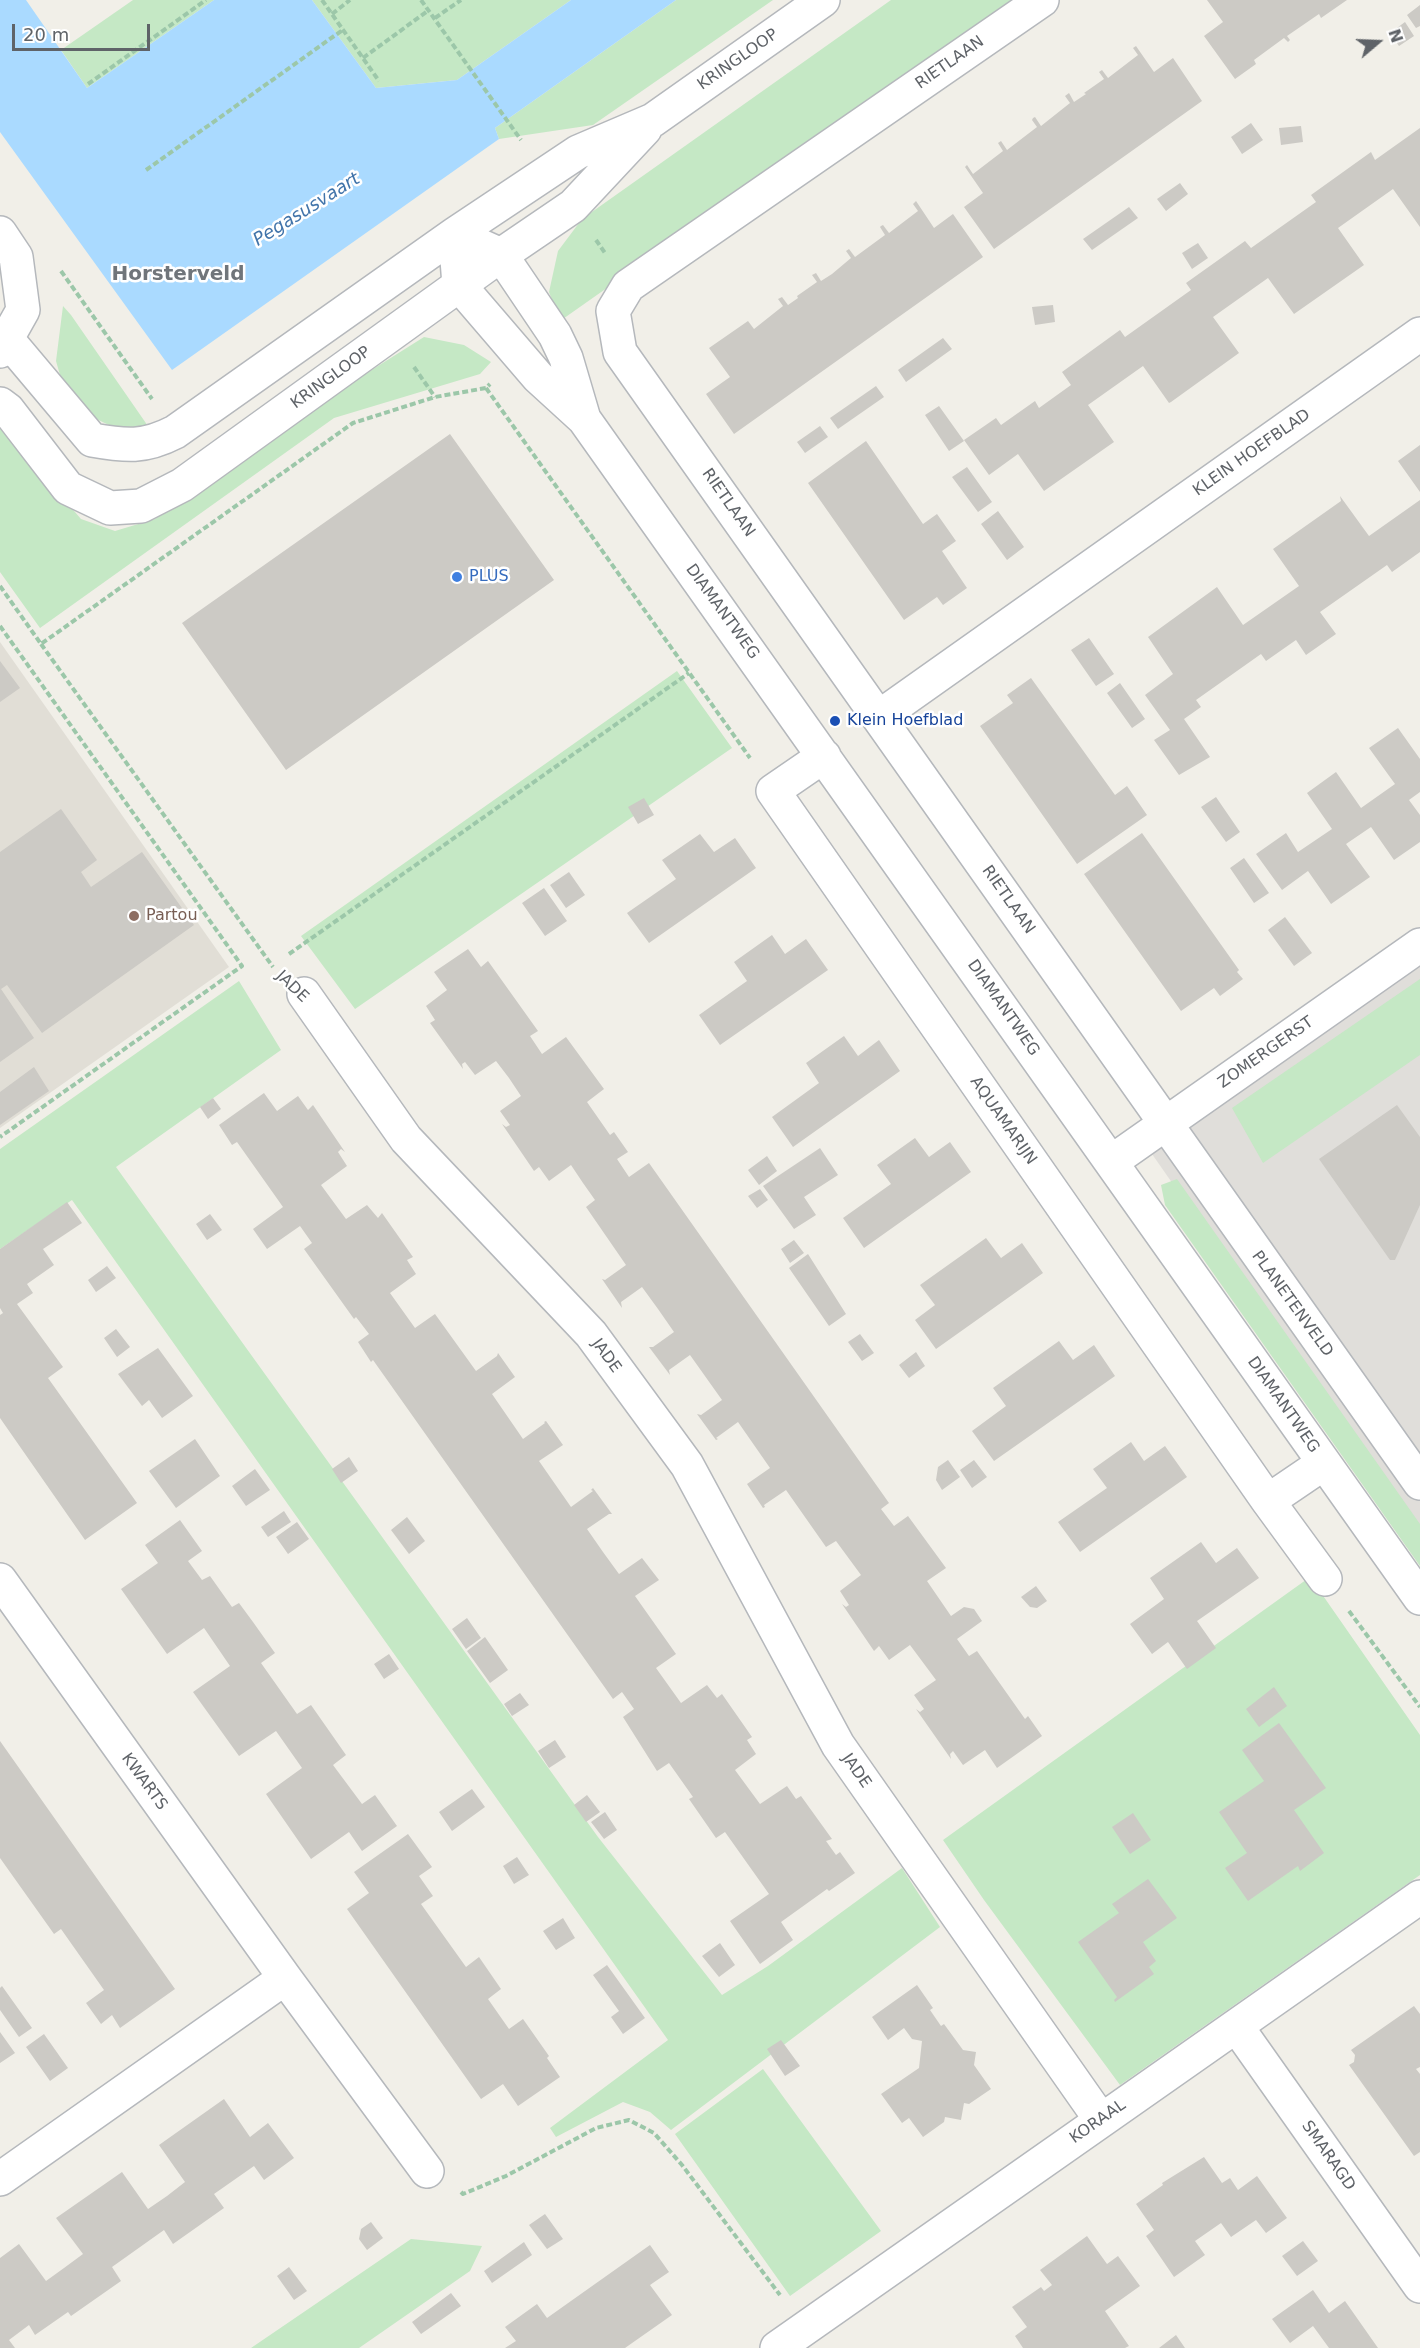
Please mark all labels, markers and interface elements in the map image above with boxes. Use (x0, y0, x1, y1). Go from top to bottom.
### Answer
scale bar (15, 12, 153, 50)
north arrow (1348, 12, 1408, 72)
text: 20 m (23, 24, 69, 45)
street label: KRINGLOOP (694, 25, 782, 95)
text: N (1384, 27, 1407, 45)
street label: RIETLAAN (912, 32, 988, 94)
water label: Pegasusvaart (250, 169, 364, 251)
district label: Horsterveld (111, 263, 245, 287)
street label: KRINGLOOP (287, 343, 375, 413)
street label: KLEIN HOEFBLAD (1190, 405, 1314, 501)
street label: RIETLAAN (697, 465, 759, 541)
street label: DIAMANTWEG (681, 561, 763, 663)
place label: PLUS (469, 567, 509, 587)
marker: PLUS (450, 570, 464, 584)
place label: Klein Hoefblad (847, 711, 963, 731)
marker: Klein Hoefblad (828, 714, 842, 728)
street label: RIETLAAN (977, 862, 1039, 938)
place label: Partou (146, 906, 198, 926)
marker: Partou (127, 909, 141, 923)
street label: DIAMANTWEG (963, 956, 1043, 1060)
street label: JADE (272, 967, 312, 1007)
street label: ZOMERGERST (1215, 1013, 1317, 1093)
street label: AQUAMARIJN (966, 1073, 1040, 1169)
street label: PLANETENVELD (1247, 1247, 1337, 1361)
street label: JADE (587, 1335, 625, 1377)
street label: DIAMANTWEG (1243, 1353, 1323, 1457)
street label: KWARTS (117, 1750, 171, 1814)
street label: JADE (837, 1750, 875, 1792)
street label: KORAAL (1066, 2096, 1130, 2148)
street label: SMARAGD (1297, 2117, 1359, 2195)

